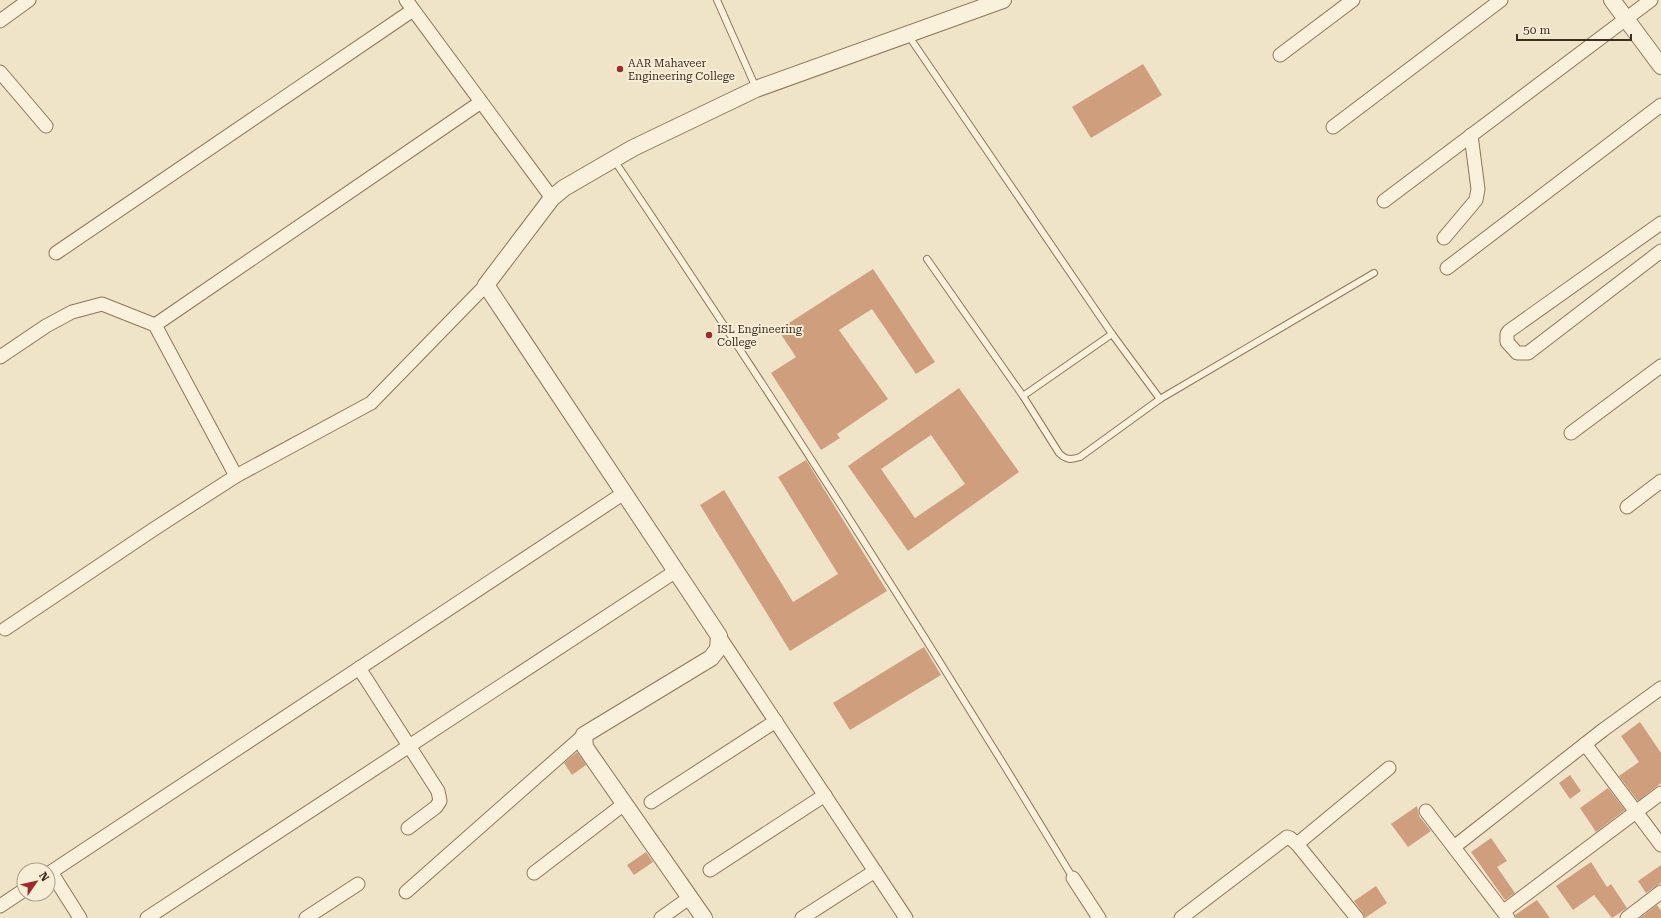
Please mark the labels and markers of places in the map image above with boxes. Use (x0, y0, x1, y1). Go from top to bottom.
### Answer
place label: AAR Mahaveer Engineering College (628, 57, 735, 83)
marker: AAR Mahaveer Engineering College (615, 64, 625, 74)
place label: ISL Engineering College (717, 323, 803, 349)
marker: ISL Engineering College (704, 330, 714, 340)

